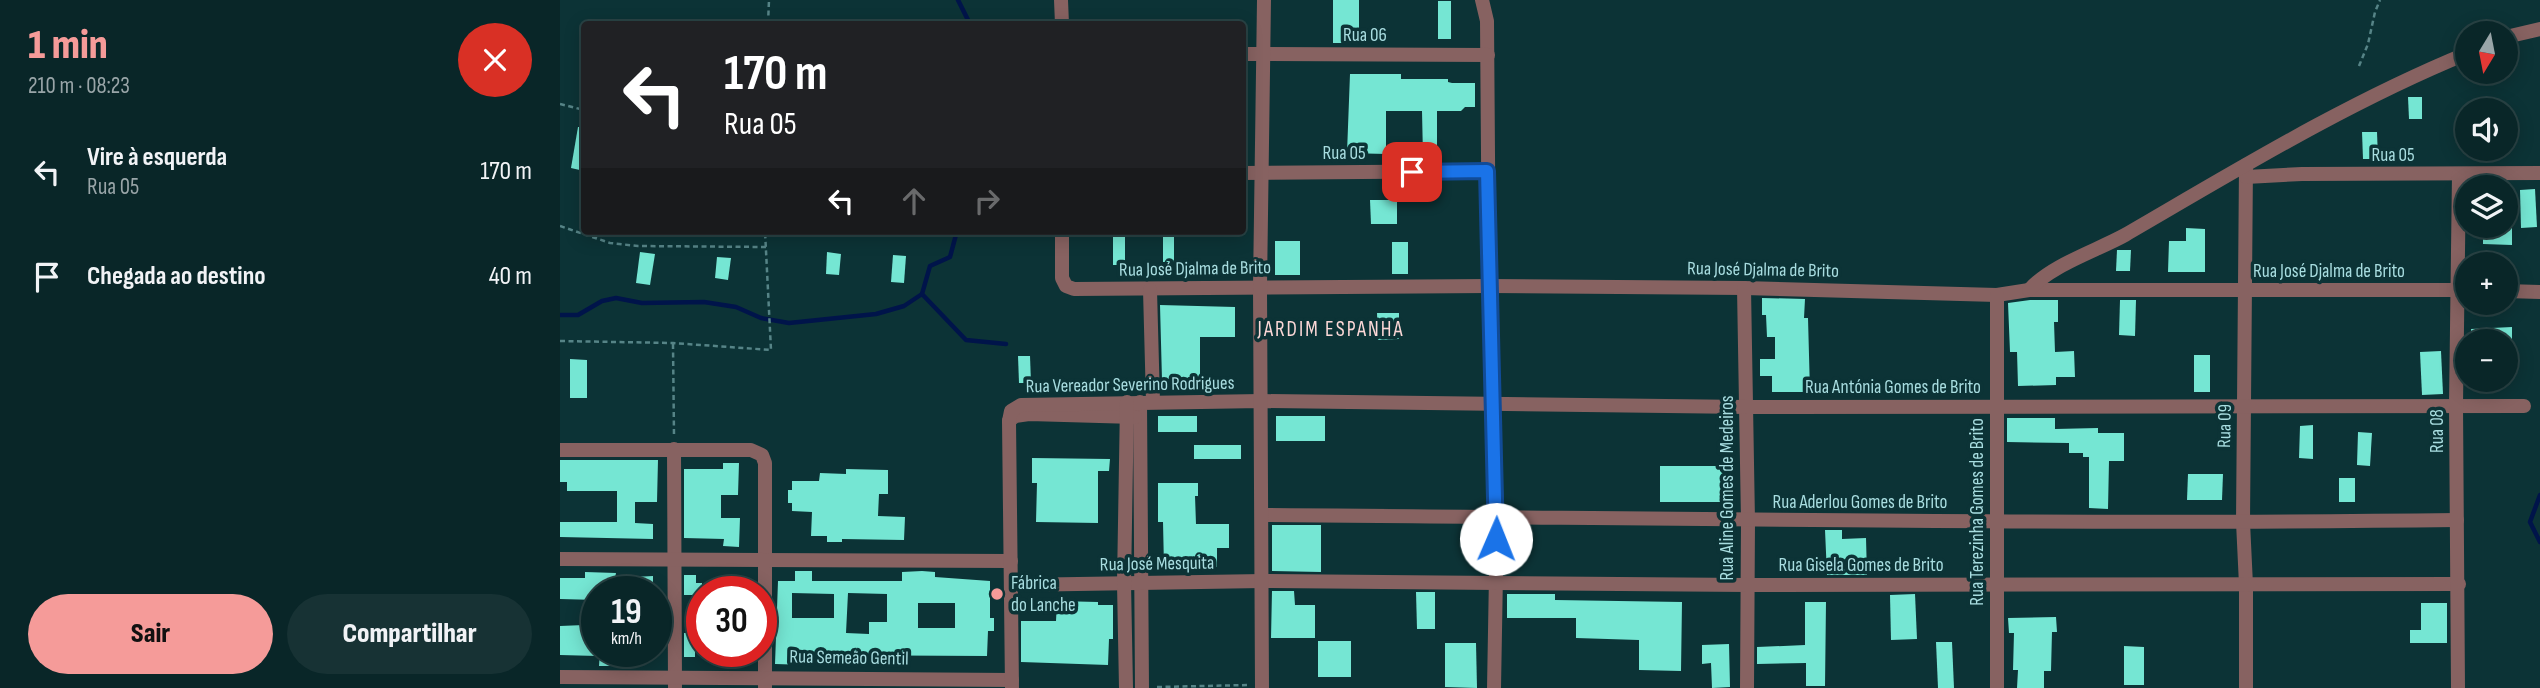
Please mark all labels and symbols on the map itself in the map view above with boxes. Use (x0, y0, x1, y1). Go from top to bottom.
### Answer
north arrow (2455, 21, 2518, 84)
street label: Rua 06 (1343, 24, 1387, 47)
street label: Rua 05 (1322, 142, 1366, 165)
pin (1382, 142, 1442, 202)
street label: Rua 05 (2371, 144, 2415, 167)
street label: Rua José Djalma de Brito (1119, 256, 1271, 282)
street label: Rua José Djalma de Brito (1687, 257, 1839, 283)
street label: Rua José Djalma de Brito (2253, 260, 2405, 283)
district label: JARDIM ESPANHA (1257, 317, 1404, 342)
street label: Rua Vereador Severino Rodrigues (1025, 372, 1235, 398)
street label: Rua Antónia Gomes de Brito (1805, 376, 1981, 399)
street label: Rua Aline Gomes de Medeiros (1716, 395, 1739, 581)
street label: Rua 09 (2213, 404, 2237, 448)
street label: Rua 08 (2426, 409, 2449, 453)
street label: Rua Terezinha Gomes de Brito (1966, 418, 1989, 606)
street label: Rua Aderlou Gomes de Brito (1773, 491, 1947, 514)
position arrow (1459, 502, 1533, 576)
street label: Rua José Mesquita (1100, 552, 1214, 576)
street label: Rua Gisela Gomes de Brito (1778, 554, 1944, 577)
place label: Fábrica do Lanche (1011, 572, 1076, 617)
speed limit sign: 30 (686, 576, 777, 667)
marker: Fábrica do Lanche (989, 586, 1005, 602)
street label: Rua Semeão Gentil (789, 645, 909, 671)

